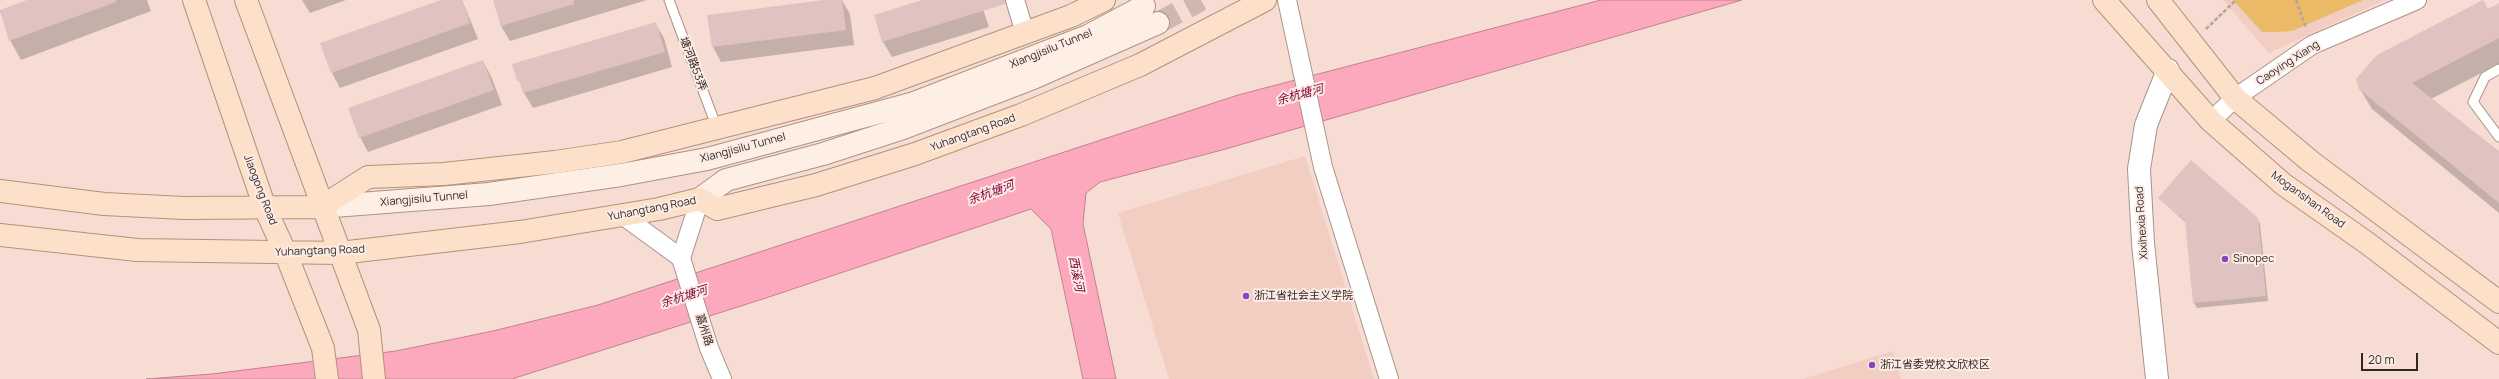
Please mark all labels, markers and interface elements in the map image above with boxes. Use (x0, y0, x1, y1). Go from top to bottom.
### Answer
street label: Xiangjisilu Tunnel (1008, 26, 1094, 72)
street label: 塘河路53弄 (677, 35, 709, 93)
street label: Caoying Xiang (2254, 38, 2322, 88)
water label: 余杭塘河 (1275, 82, 1325, 108)
street label: Yuhangtang Road (929, 111, 1017, 155)
street label: Xiangjisilu Tunnel (699, 130, 787, 166)
street label: Jiaogong Road (240, 153, 280, 227)
street label: Moganshan Road (2268, 169, 2348, 231)
water label: 余杭塘河 (966, 178, 1016, 208)
street label: Xixihexia Road (2133, 186, 2151, 260)
street label: Xiangjisilu Tunnel (380, 189, 468, 209)
street label: Yuhangtang Road (607, 194, 697, 224)
street label: Yuhangtang Road (275, 243, 365, 259)
place label: Sinopec (2233, 252, 2274, 266)
marker: Sinopec (2220, 254, 2230, 264)
water label: 西溪河 (1065, 255, 1087, 293)
water label: 余杭塘河 (659, 283, 709, 311)
place label: 浙江省社会主义学院 (1254, 289, 1353, 303)
marker: 浙江省社会主义学院 (1241, 291, 1251, 301)
street label: 嘉州路 (693, 312, 715, 348)
scale bar (2363, 345, 2420, 371)
text: 20 m (2368, 351, 2395, 368)
place label: 浙江省委党校文欣校区 (1880, 358, 1990, 372)
marker: 浙江省委党校文欣校区 (1867, 360, 1877, 370)

